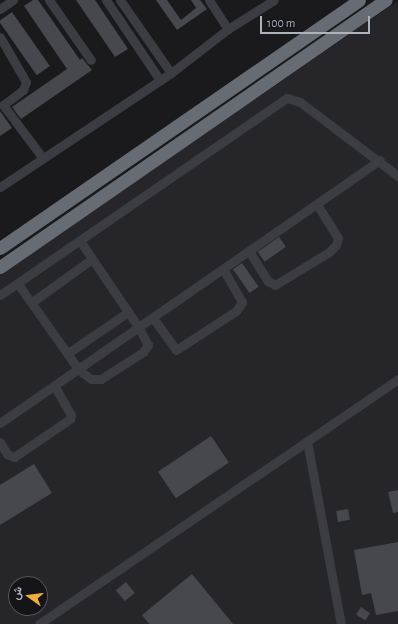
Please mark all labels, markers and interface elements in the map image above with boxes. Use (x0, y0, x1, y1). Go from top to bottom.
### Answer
scale bar (262, 8, 372, 34)
text: 100 m (267, 17, 295, 29)
north arrow (8, 576, 48, 616)
text: ش (10, 585, 24, 601)

